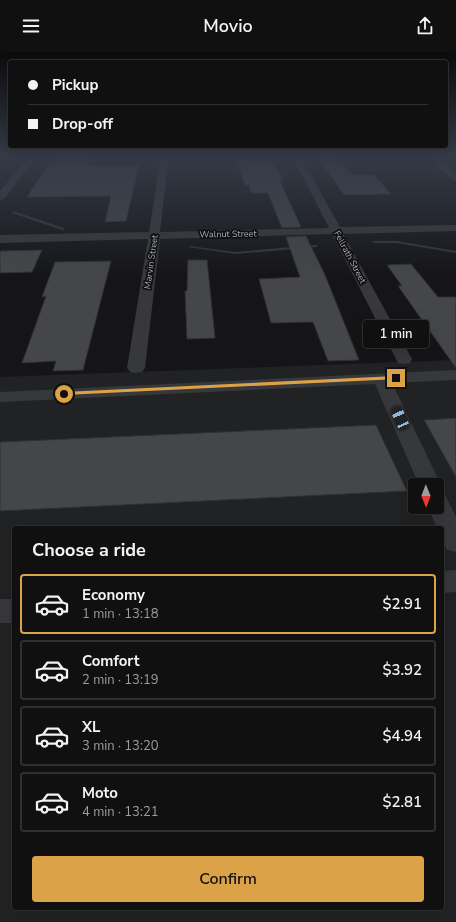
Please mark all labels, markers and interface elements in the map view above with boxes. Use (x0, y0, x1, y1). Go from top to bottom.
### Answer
text: Movio (203, 14, 253, 38)
icon: menu (20, 15, 42, 37)
icon: share (414, 15, 436, 37)
text: Pickup (52, 75, 98, 95)
text: Drop-off (52, 114, 113, 134)
street label: Walnut Street (199, 227, 257, 240)
street label: Fellrath Street (331, 229, 369, 286)
street label: Marvin Street (141, 233, 161, 290)
callout: 1 min (363, 320, 429, 348)
text: 1 min (379, 325, 413, 343)
route end (387, 369, 405, 387)
route start (55, 385, 73, 403)
car (390, 405, 410, 431)
north arrow (408, 478, 444, 514)
map controls (408, 478, 444, 514)
text: Choose a ride (32, 538, 146, 562)
text: Economy (82, 585, 145, 605)
icon: car (34, 586, 70, 622)
text: $2.91 (382, 594, 422, 614)
text: 1 min · 13:18 (82, 605, 158, 623)
text: Comfort (82, 651, 139, 671)
icon: car (34, 652, 70, 688)
text: $3.92 (382, 660, 422, 680)
text: 2 min · 13:19 (82, 671, 158, 689)
text: XL (82, 717, 101, 737)
icon: car (34, 718, 70, 754)
text: $4.94 (382, 726, 422, 746)
text: 3 min · 13:20 (82, 737, 158, 755)
text: Moto (82, 783, 118, 803)
icon: car (34, 784, 70, 820)
text: $2.81 (382, 792, 422, 812)
text: 4 min · 13:21 (82, 803, 158, 821)
button: Confirm (32, 856, 424, 902)

